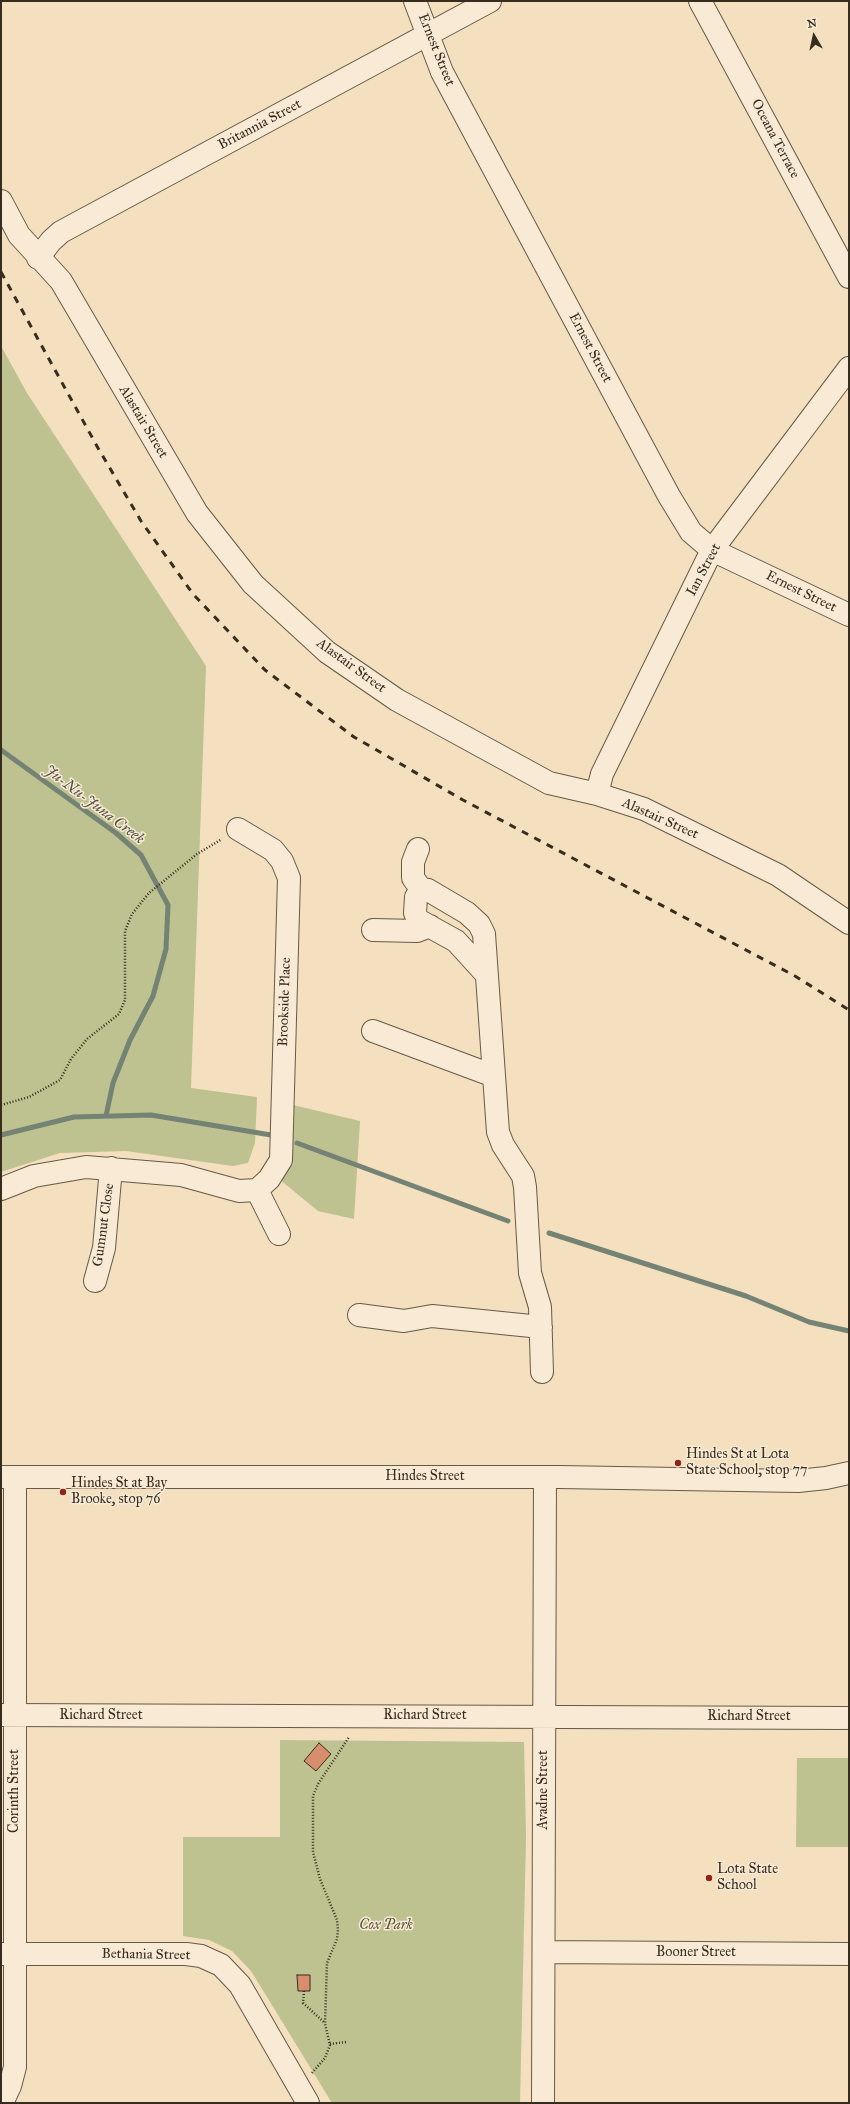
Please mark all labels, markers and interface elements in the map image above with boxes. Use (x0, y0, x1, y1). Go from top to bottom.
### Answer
street label: Ernest Street (414, 11, 458, 89)
north arrow (794, 16, 834, 56)
text: N (806, 17, 818, 31)
street label: Britannia Street (216, 96, 304, 154)
street label: Oceana Terrace (747, 97, 803, 181)
street label: Ernest Street (565, 310, 615, 386)
street label: Alastair Street (115, 383, 171, 461)
street label: Ian Street (683, 541, 725, 599)
street label: Ernest Street (763, 568, 839, 616)
street label: Alastair Street (313, 635, 389, 697)
water label: Ju-Nu-Juna Creek (41, 762, 147, 848)
street label: Alastair Street (619, 795, 701, 843)
street label: Brookside Place (275, 957, 295, 1047)
street label: Gumnut Close (90, 1182, 118, 1268)
place label: Hindes St at Lota State School, stop 77 (686, 1447, 807, 1480)
marker: Hindes St at Lota State School, stop 77 (673, 1458, 683, 1468)
street label: Hindes Street (385, 1469, 465, 1485)
place label: Hindes St at Bay Brooke, stop 76 (71, 1476, 167, 1508)
marker: Hindes St at Bay Brooke, stop 76 (58, 1487, 68, 1497)
street label: Richard Street (59, 1708, 143, 1724)
street label: Richard Street (383, 1708, 467, 1724)
street label: Richard Street (707, 1709, 791, 1725)
street label: Corinth Street (7, 1749, 23, 1833)
street label: Avadne Street (536, 1750, 552, 1830)
place label: Lota State School (717, 1862, 778, 1894)
marker: Lota State School (704, 1873, 714, 1883)
park label: Cox Park (359, 1918, 413, 1934)
street label: Booner Street (656, 1945, 736, 1961)
street label: Bethania Street (101, 1946, 191, 1964)

